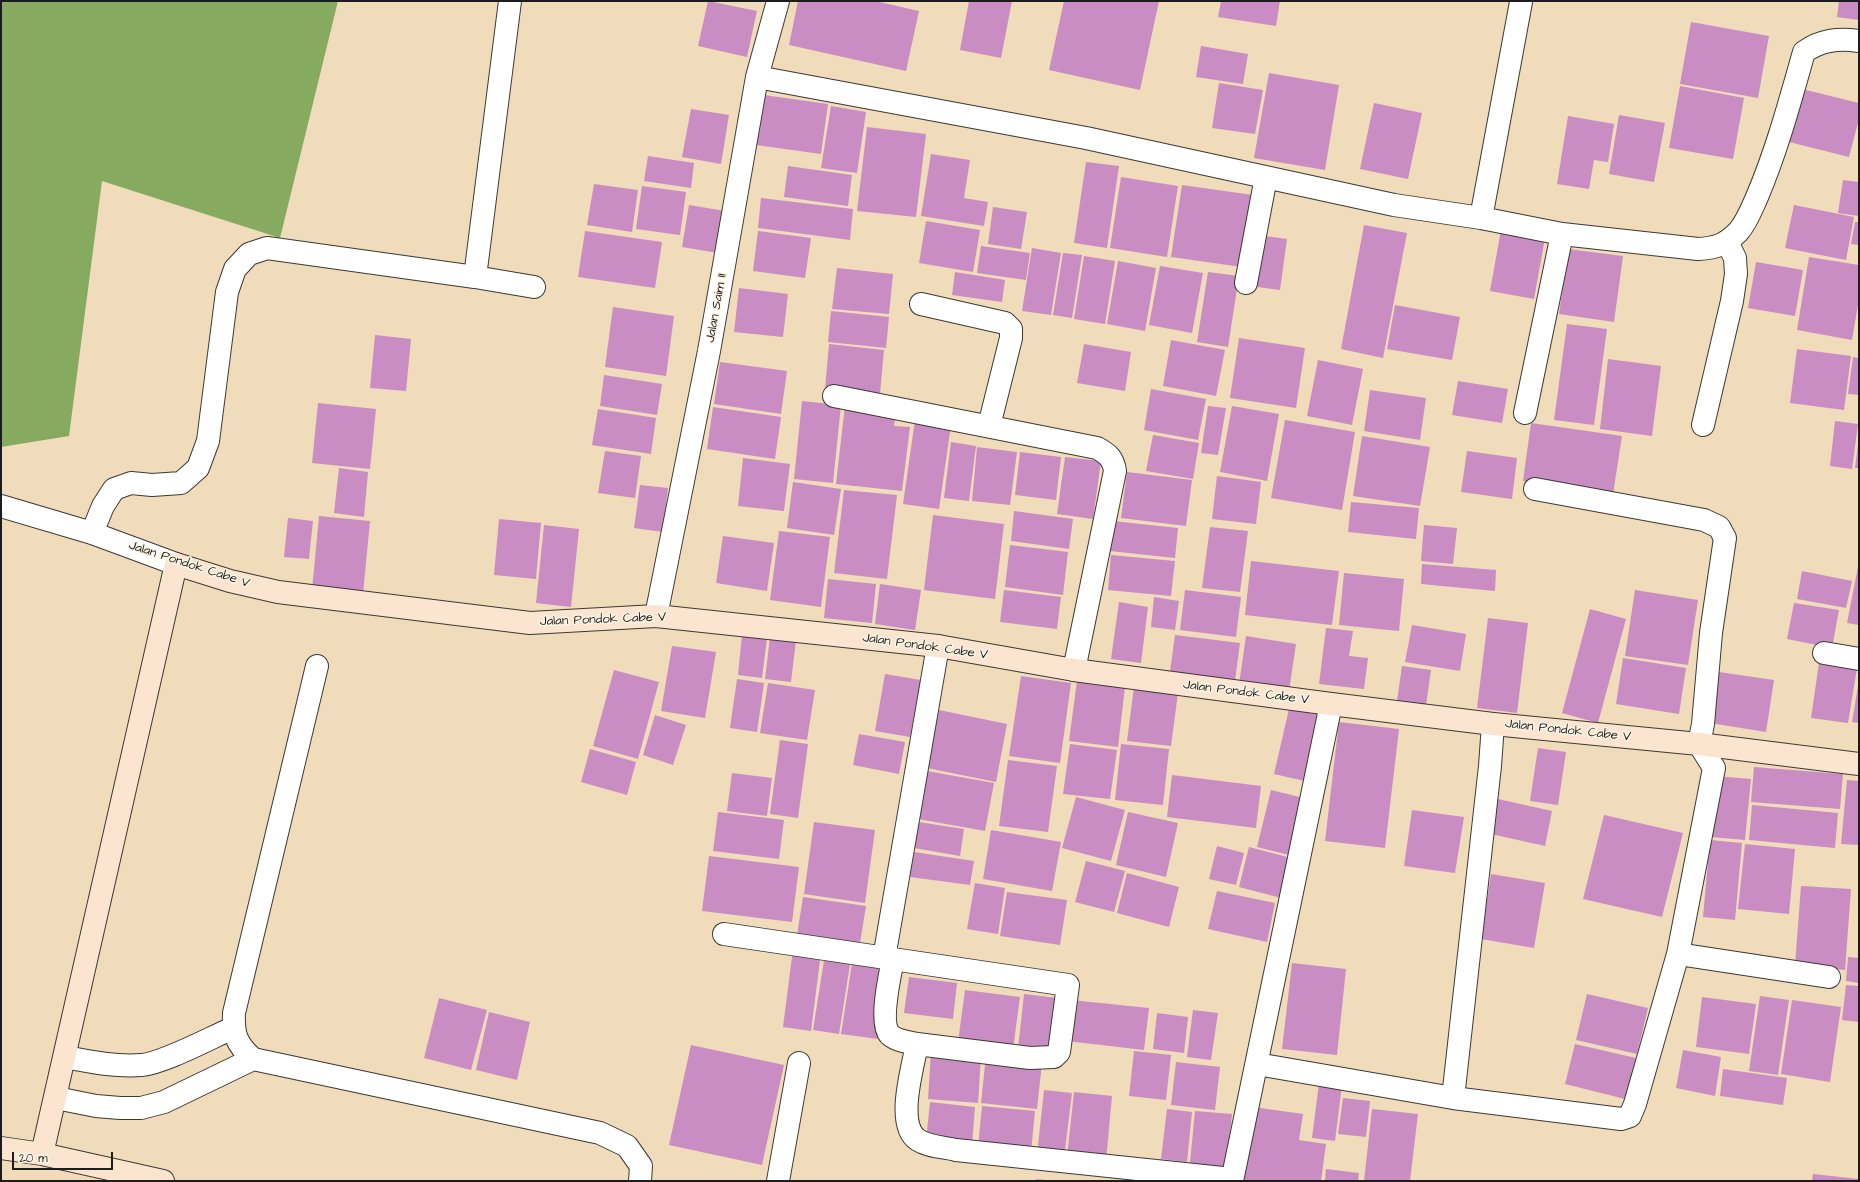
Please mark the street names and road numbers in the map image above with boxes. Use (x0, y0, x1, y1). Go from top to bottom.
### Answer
street label: Jalan Saim II (703, 272, 731, 344)
street label: Jalan Pondok Cabe V (126, 538, 252, 592)
street label: Jalan Pondok Cabe V (539, 610, 667, 630)
street label: Jalan Pondok Cabe V (861, 630, 989, 664)
street label: Jalan Pondok Cabe V (1182, 678, 1310, 708)
street label: Jalan Pondok Cabe V (1504, 717, 1632, 745)

